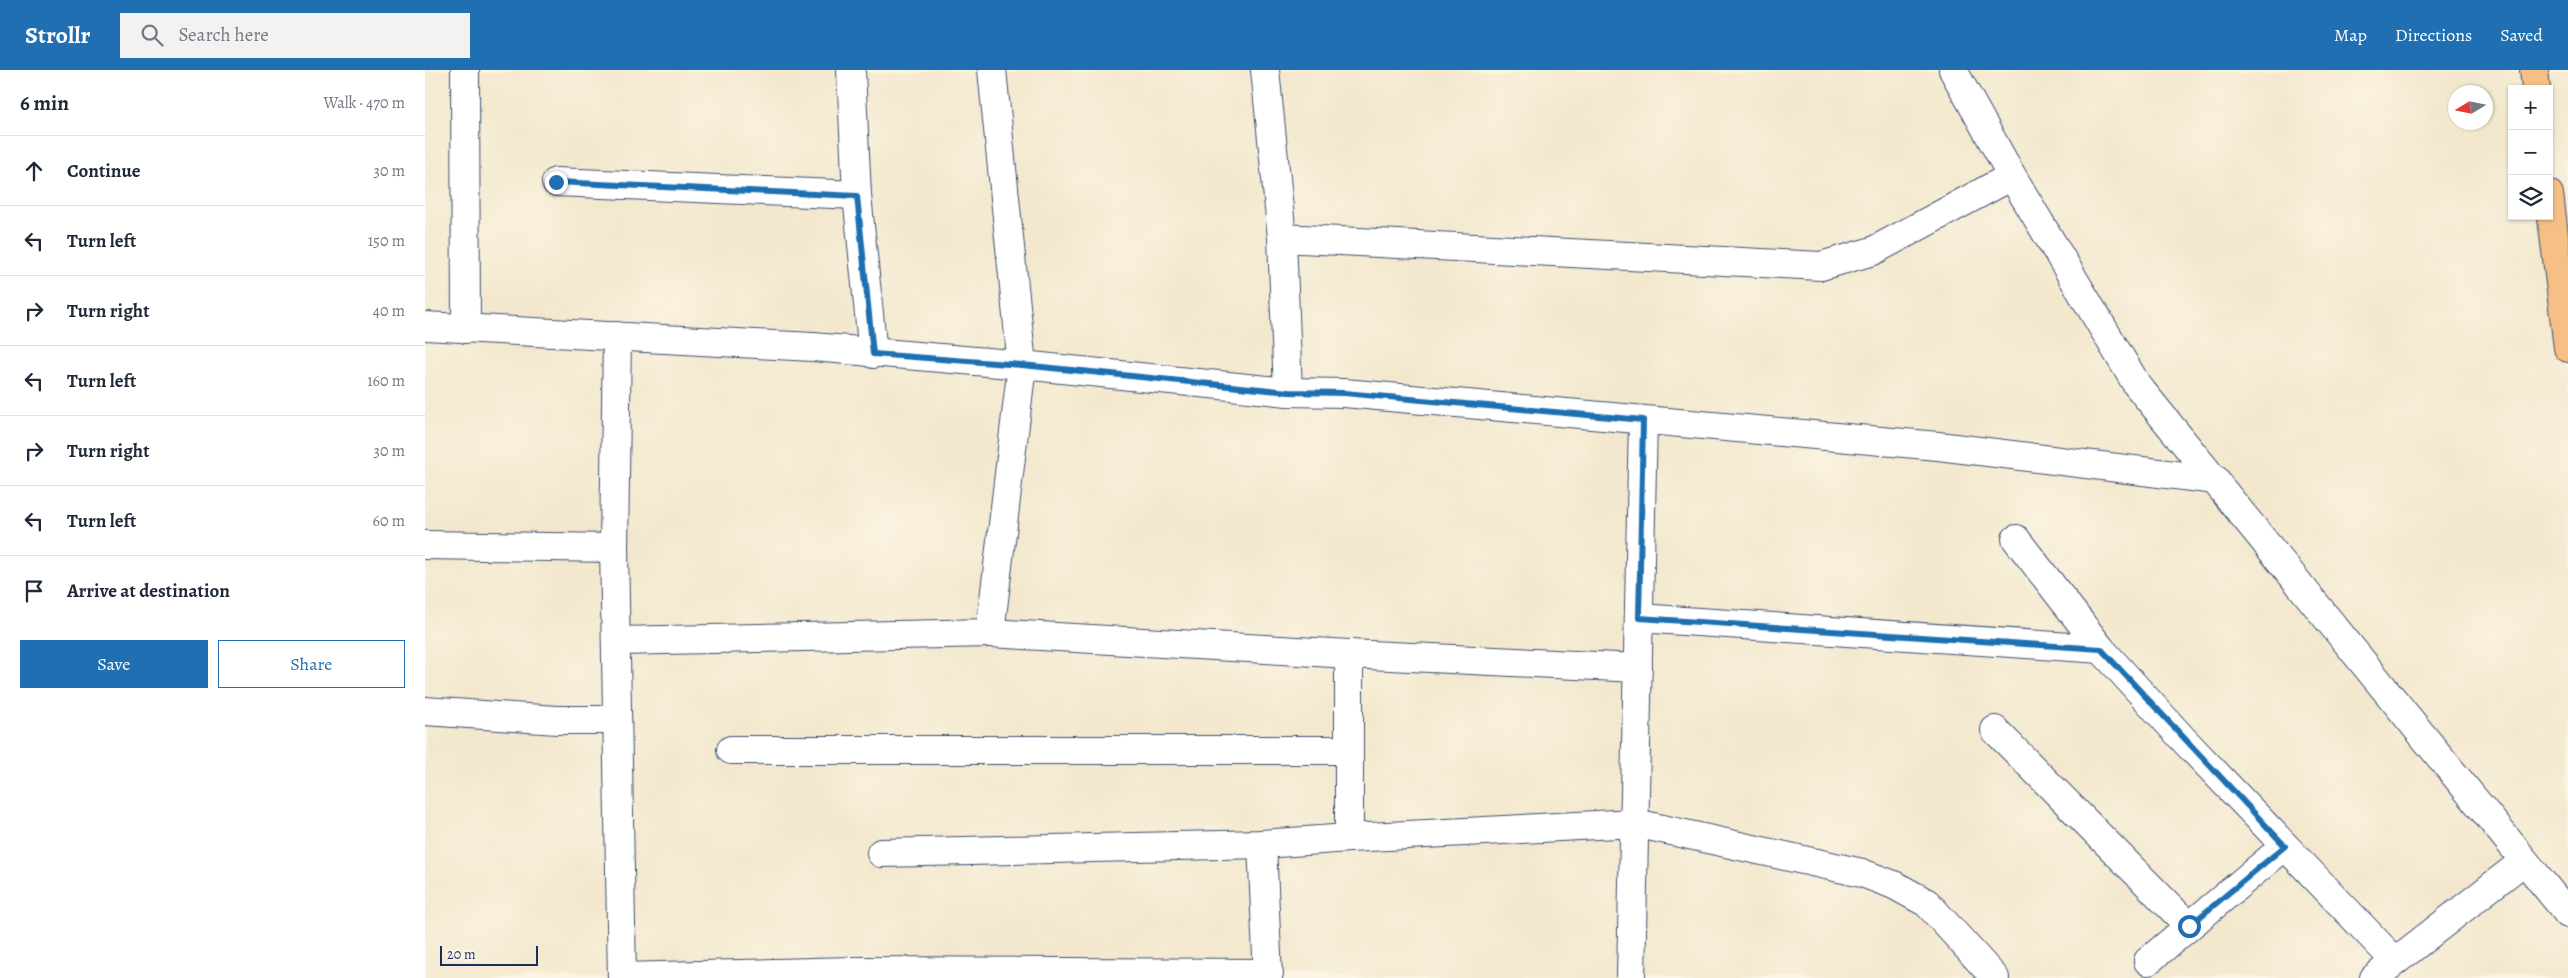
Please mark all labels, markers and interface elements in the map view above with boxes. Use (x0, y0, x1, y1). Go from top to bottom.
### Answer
search box (120, 13, 470, 58)
text: Strollr (25, 19, 90, 51)
icon: search (138, 21, 166, 49)
text: Search here (178, 22, 269, 48)
text: Map (2334, 23, 2367, 47)
text: Directions (2395, 23, 2472, 47)
text: Saved (2500, 23, 2543, 47)
north arrow (2448, 85, 2493, 130)
map controls (2508, 85, 2553, 220)
button: + (2508, 85, 2553, 130)
text: 6 min (20, 89, 69, 117)
text: Walk · 470 m (324, 92, 405, 114)
button: − (2508, 130, 2553, 175)
icon: ahead (20, 157, 48, 185)
text: Continue (67, 158, 141, 184)
text: 30 m (373, 160, 405, 182)
route end (545, 171, 568, 194)
button: layers (2508, 175, 2553, 220)
icon: left (20, 227, 48, 255)
text: Turn left (67, 228, 136, 254)
text: 150 m (368, 230, 405, 252)
icon: right (20, 297, 48, 325)
text: Turn right (67, 298, 149, 324)
text: 40 m (373, 300, 405, 322)
icon: left (20, 367, 48, 395)
text: Turn left (67, 368, 136, 394)
text: 160 m (367, 370, 405, 392)
icon: right (20, 437, 48, 465)
text: Turn right (67, 438, 149, 464)
text: 30 m (373, 440, 405, 462)
icon: left (20, 507, 48, 535)
text: Turn left (67, 508, 136, 534)
text: 60 m (373, 510, 405, 532)
icon: arrive (20, 577, 48, 605)
text: Arrive at destination (67, 578, 230, 604)
button: Save (20, 640, 208, 688)
button: Share (218, 640, 405, 688)
route start (2178, 915, 2201, 938)
scale bar (440, 943, 537, 966)
text: 20 m (447, 945, 476, 964)

